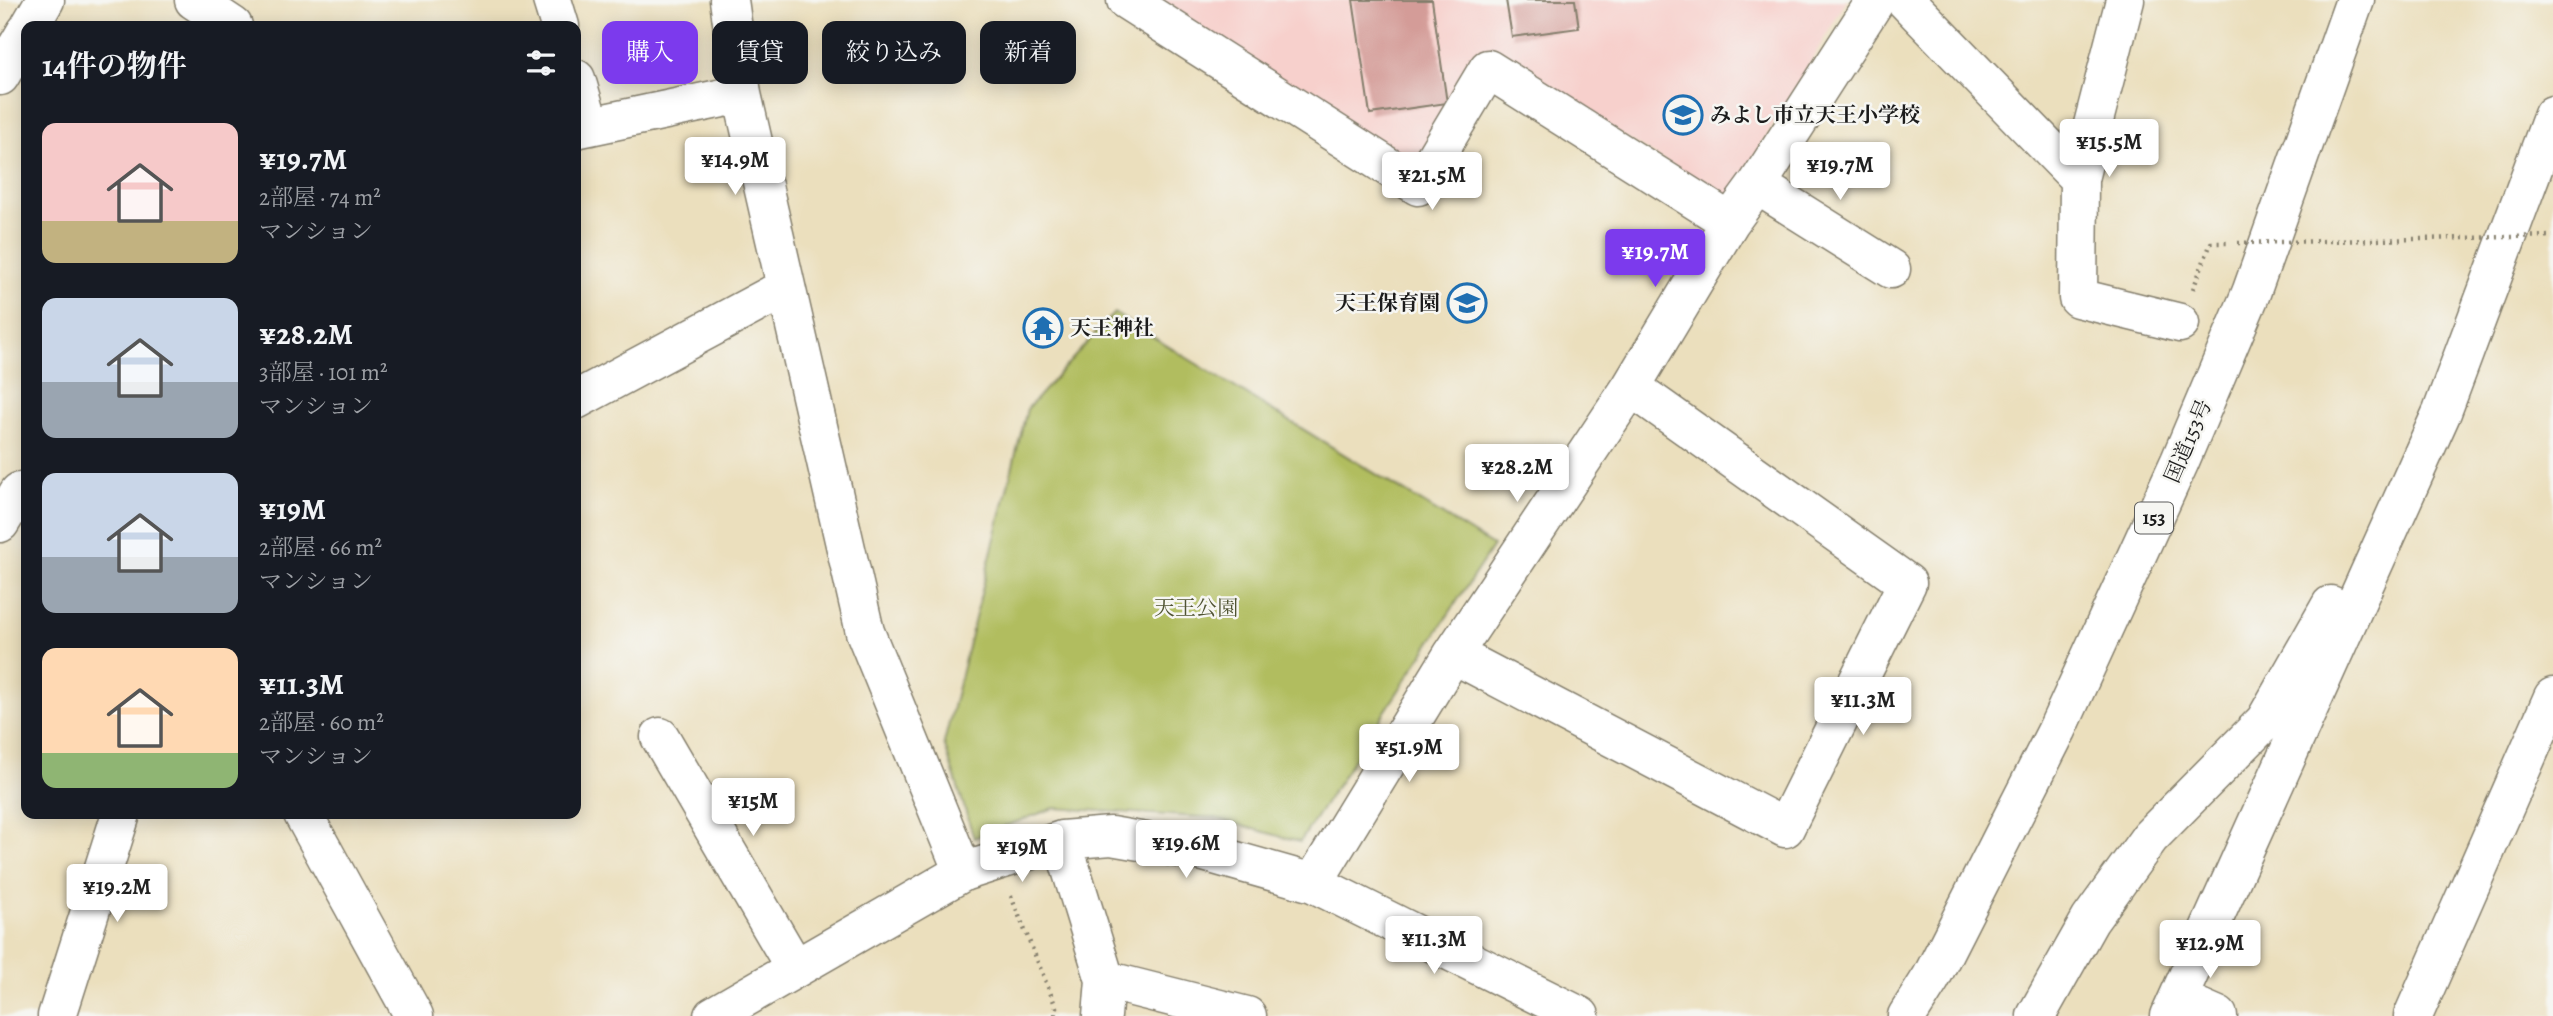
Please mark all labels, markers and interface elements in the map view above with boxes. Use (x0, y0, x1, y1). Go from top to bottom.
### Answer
chip: 購入 (602, 21, 698, 84)
chip: 賃貸 (712, 21, 808, 84)
chip: 絞り込み (822, 21, 966, 84)
chip: 新着 (980, 21, 1076, 84)
icon: filters (522, 44, 560, 82)
text: 14件の物件 (42, 46, 187, 86)
school or university icon: みよし市立天王小学校 (1662, 94, 1704, 136)
place label: みよし市立天王小学校 (1710, 101, 1920, 129)
pin: ¥15.5M (2052, 120, 2166, 179)
text: ¥15.5M (2076, 126, 2142, 157)
pin: ¥14.9M (678, 138, 792, 197)
text: ¥19.7M (259, 139, 347, 179)
pin: ¥19.7M (1783, 142, 1897, 202)
text: ¥14.9M (701, 144, 769, 175)
text: ¥19.7M (1806, 149, 1874, 180)
icon: home (98, 151, 182, 235)
pin: ¥21.5M (1375, 152, 1489, 212)
text: ¥21.5M (1398, 159, 1466, 190)
text: 2部屋 · 74 m² (259, 182, 381, 213)
text: マンション (259, 216, 373, 247)
pin: ¥19.7M (1598, 230, 1712, 289)
text: ¥19.7M (1621, 236, 1689, 267)
school or university icon: 天王保育園 (1446, 282, 1488, 324)
place label: 天王保育園 (1335, 289, 1440, 317)
temple icon: 天王神社 (1022, 307, 1064, 349)
text: ¥28.2M (259, 314, 353, 354)
place label: 天王神社 (1070, 314, 1154, 342)
icon: home (98, 326, 182, 410)
text: 3部屋 · 101 m² (259, 357, 387, 388)
text: マンション (259, 391, 373, 422)
street label: 国道153号 (2158, 395, 2218, 487)
pin: ¥28.2M (1460, 444, 1574, 504)
text: ¥28.2M (1481, 451, 1553, 482)
text: ¥19M (259, 489, 326, 529)
icon: home (98, 501, 182, 585)
road number: 153 (2135, 503, 2173, 534)
text: 2部屋 · 66 m² (259, 532, 382, 563)
text: マンション (259, 566, 373, 597)
park label: 天王公園 (1154, 594, 1238, 622)
text: ¥11.3M (259, 664, 344, 704)
icon: home (98, 676, 182, 760)
pin: ¥11.3M (1806, 678, 1920, 737)
text: ¥11.3M (1830, 684, 1896, 715)
text: 2部屋 · 60 m² (259, 707, 384, 738)
pin: ¥51.9M (1352, 724, 1466, 784)
text: ¥51.9M (1375, 731, 1443, 762)
text: マンション (259, 741, 373, 772)
pin: ¥15M (712, 778, 794, 838)
text: ¥15M (728, 785, 778, 816)
pin: ¥19.6M (1129, 820, 1243, 880)
pin: ¥19M (981, 824, 1063, 884)
text: ¥19.6M (1152, 827, 1220, 858)
text: ¥19M (996, 831, 1048, 862)
pin: ¥19.2M (60, 864, 174, 924)
text: ¥19.2M (83, 871, 151, 902)
pin: ¥11.3M (1377, 916, 1491, 976)
pin: ¥12.9M (2153, 920, 2267, 980)
text: ¥11.3M (1401, 923, 1467, 954)
text: ¥12.9M (2176, 927, 2244, 958)

